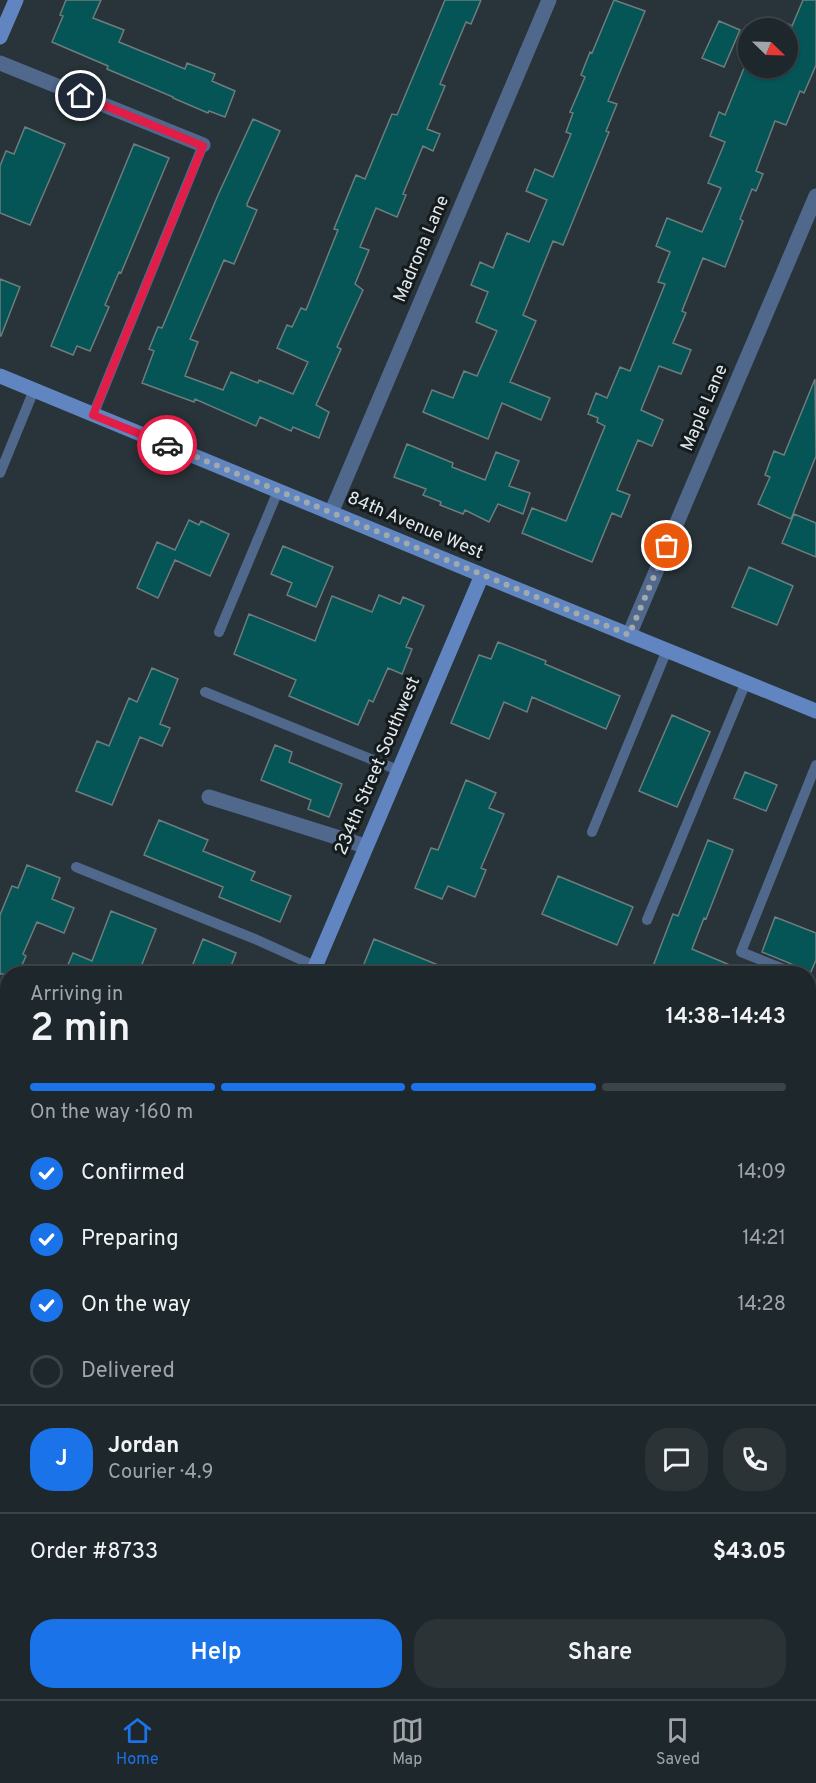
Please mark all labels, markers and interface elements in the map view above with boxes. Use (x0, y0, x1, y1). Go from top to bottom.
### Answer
north arrow (738, 18, 798, 78)
map controls (738, 18, 798, 78)
pin (55, 70, 106, 121)
icon: home (64, 79, 97, 112)
street label: Madrona Lane (389, 192, 455, 306)
street label: Maple Lane (676, 361, 734, 455)
courier (137, 415, 197, 475)
icon: car (151, 429, 184, 462)
street label: 84th Avenue West (343, 487, 487, 565)
pin (641, 520, 692, 571)
icon: bag (650, 529, 683, 562)
street label: 234th Street Southwest (330, 673, 426, 859)
text: Arriving in (30, 982, 123, 1008)
text: 14:38–14:43 (666, 1004, 786, 1031)
text: 2 min (30, 1006, 131, 1055)
text: On the way · 160 m (30, 1100, 193, 1126)
icon: check (30, 1157, 63, 1190)
text: Confirmed (81, 1160, 185, 1187)
text: 14:09 (737, 1160, 786, 1186)
icon: check (30, 1223, 63, 1256)
text: Preparing (81, 1226, 179, 1253)
text: 14:21 (742, 1226, 786, 1252)
icon: check (30, 1289, 63, 1322)
text: On the way (81, 1292, 191, 1319)
text: 14:28 (738, 1292, 786, 1318)
text: Delivered (81, 1358, 175, 1385)
button: chat (645, 1428, 708, 1491)
button: phone (723, 1428, 786, 1491)
text: Jordan (108, 1433, 179, 1460)
text: J (55, 1446, 68, 1473)
text: Courier · 4.9 (108, 1460, 213, 1486)
text: Order #8733 (30, 1539, 158, 1566)
text: $43.05 (713, 1539, 786, 1566)
button: Help (30, 1619, 402, 1688)
button: Share (414, 1619, 786, 1688)
tab: Home (116, 1714, 159, 1770)
tab: Map (391, 1714, 424, 1770)
tab: Saved (656, 1714, 700, 1770)

